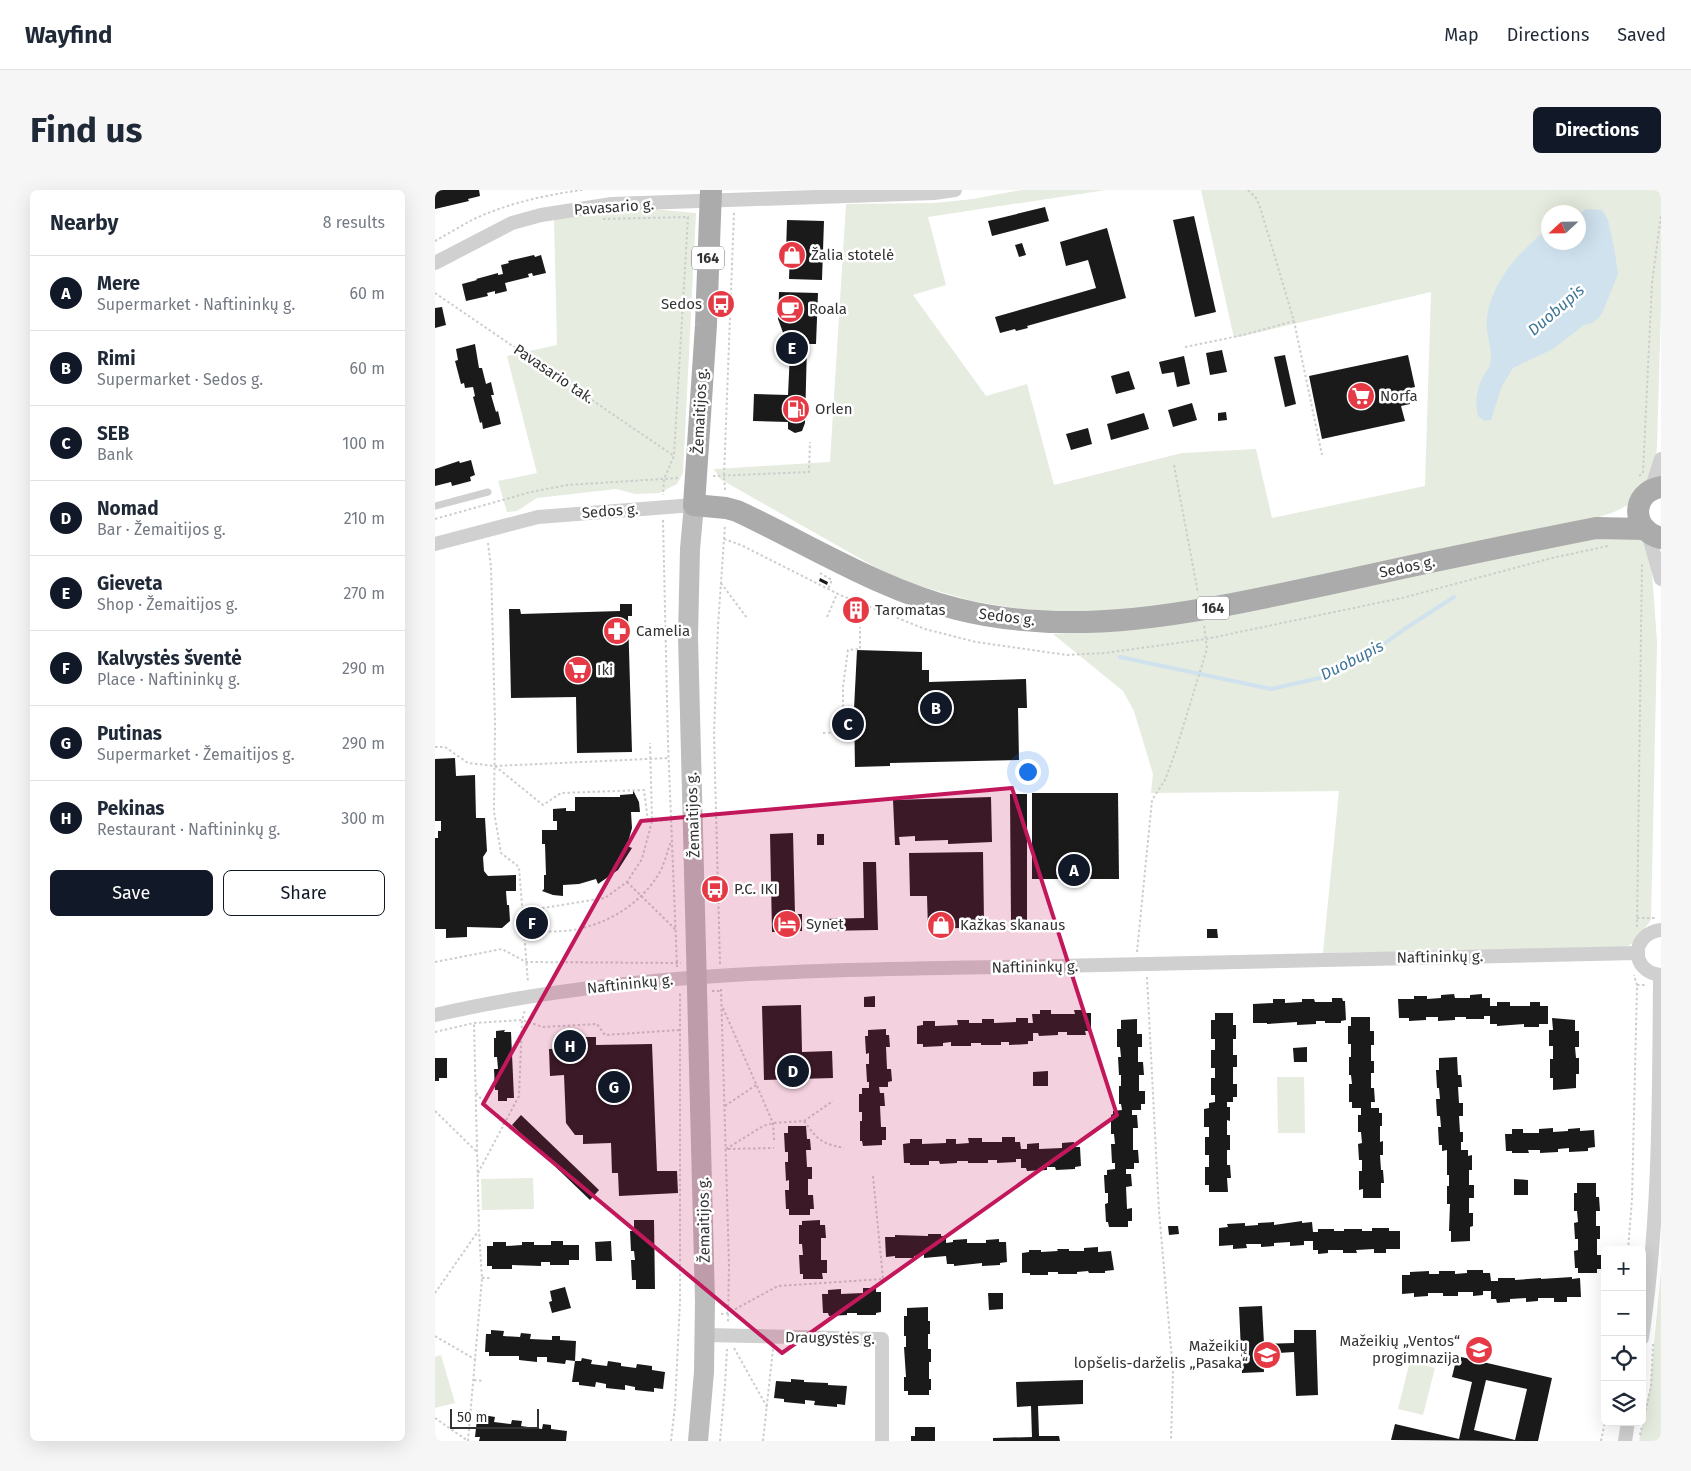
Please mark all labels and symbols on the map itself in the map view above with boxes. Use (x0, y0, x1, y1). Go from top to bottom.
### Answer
street label: Pavasario g. (573, 195, 655, 219)
north arrow (1541, 205, 1586, 250)
shop icon: Žalia stotelė (777, 240, 807, 270)
road number: 164 (692, 246, 724, 270)
place label: Žalia stotelė (811, 246, 894, 264)
water label: Duobupis (1524, 280, 1588, 340)
bus stop icon: Sedos (706, 289, 736, 319)
cafe icon: Roala (775, 294, 805, 324)
place label: Sedos (661, 295, 702, 313)
place label: Roala (809, 300, 847, 318)
pin: E (776, 329, 808, 367)
street label: Pavasario tak. (510, 340, 598, 408)
street label: Žemaitijos g. (689, 368, 711, 454)
supermarket icon: Norfa (1346, 381, 1376, 411)
place label: Norfa (1380, 387, 1418, 405)
fuel station icon: Orlen (781, 394, 811, 424)
place label: Orlen (815, 400, 852, 418)
street label: Sedos g. (581, 500, 639, 522)
street label: Sedos g. (1378, 552, 1436, 582)
building icon: Taromatas (841, 595, 871, 625)
road number: 164 (1197, 596, 1229, 619)
place label: Taromatas (875, 601, 946, 619)
street label: Sedos g. (978, 605, 1036, 629)
pharmacy icon: Camelia (602, 616, 632, 646)
place label: Camelia (636, 622, 690, 640)
water label: Duobupis (1317, 636, 1387, 684)
supermarket icon: Iki (563, 655, 593, 685)
place label: Iki (597, 661, 613, 679)
pin: B (920, 689, 952, 727)
pin: C (832, 705, 864, 743)
your location (1015, 759, 1041, 785)
street label: Žemaitijos g. (683, 772, 703, 858)
pin: A (1058, 851, 1090, 889)
bus stop icon: P.C. IKI (700, 874, 730, 904)
place label: P.C. IKI (734, 880, 778, 898)
pin: F (516, 904, 548, 942)
hotel icon: Synet (772, 909, 802, 939)
shop icon: Kažkas skanaus (926, 910, 956, 940)
place label: Synet (806, 915, 844, 933)
place label: Kažkas skanaus (960, 916, 1065, 934)
street label: Naftininkų g. (1397, 947, 1483, 967)
street label: Naftininkų g. (992, 957, 1078, 977)
street label: Naftininkų g. (586, 971, 674, 997)
pin: H (554, 1027, 586, 1065)
pin: D (777, 1052, 809, 1090)
pin: G (598, 1068, 630, 1106)
street label: Žemaitijos g. (694, 1177, 714, 1263)
street label: Draugystės g. (785, 1328, 875, 1348)
place label: Mažeikių „Ventos“ progimnazija (1340, 1332, 1460, 1367)
school or university icon: Mažeikių „Ventos“ progimnazija (1464, 1335, 1494, 1365)
place label: Mažeikių lopšelis-darželis „Pasaka“ (1074, 1337, 1248, 1372)
school or university icon: Mažeikių lopšelis-darželis „Pasaka“ (1252, 1340, 1282, 1370)
scale bar (450, 1406, 539, 1429)

